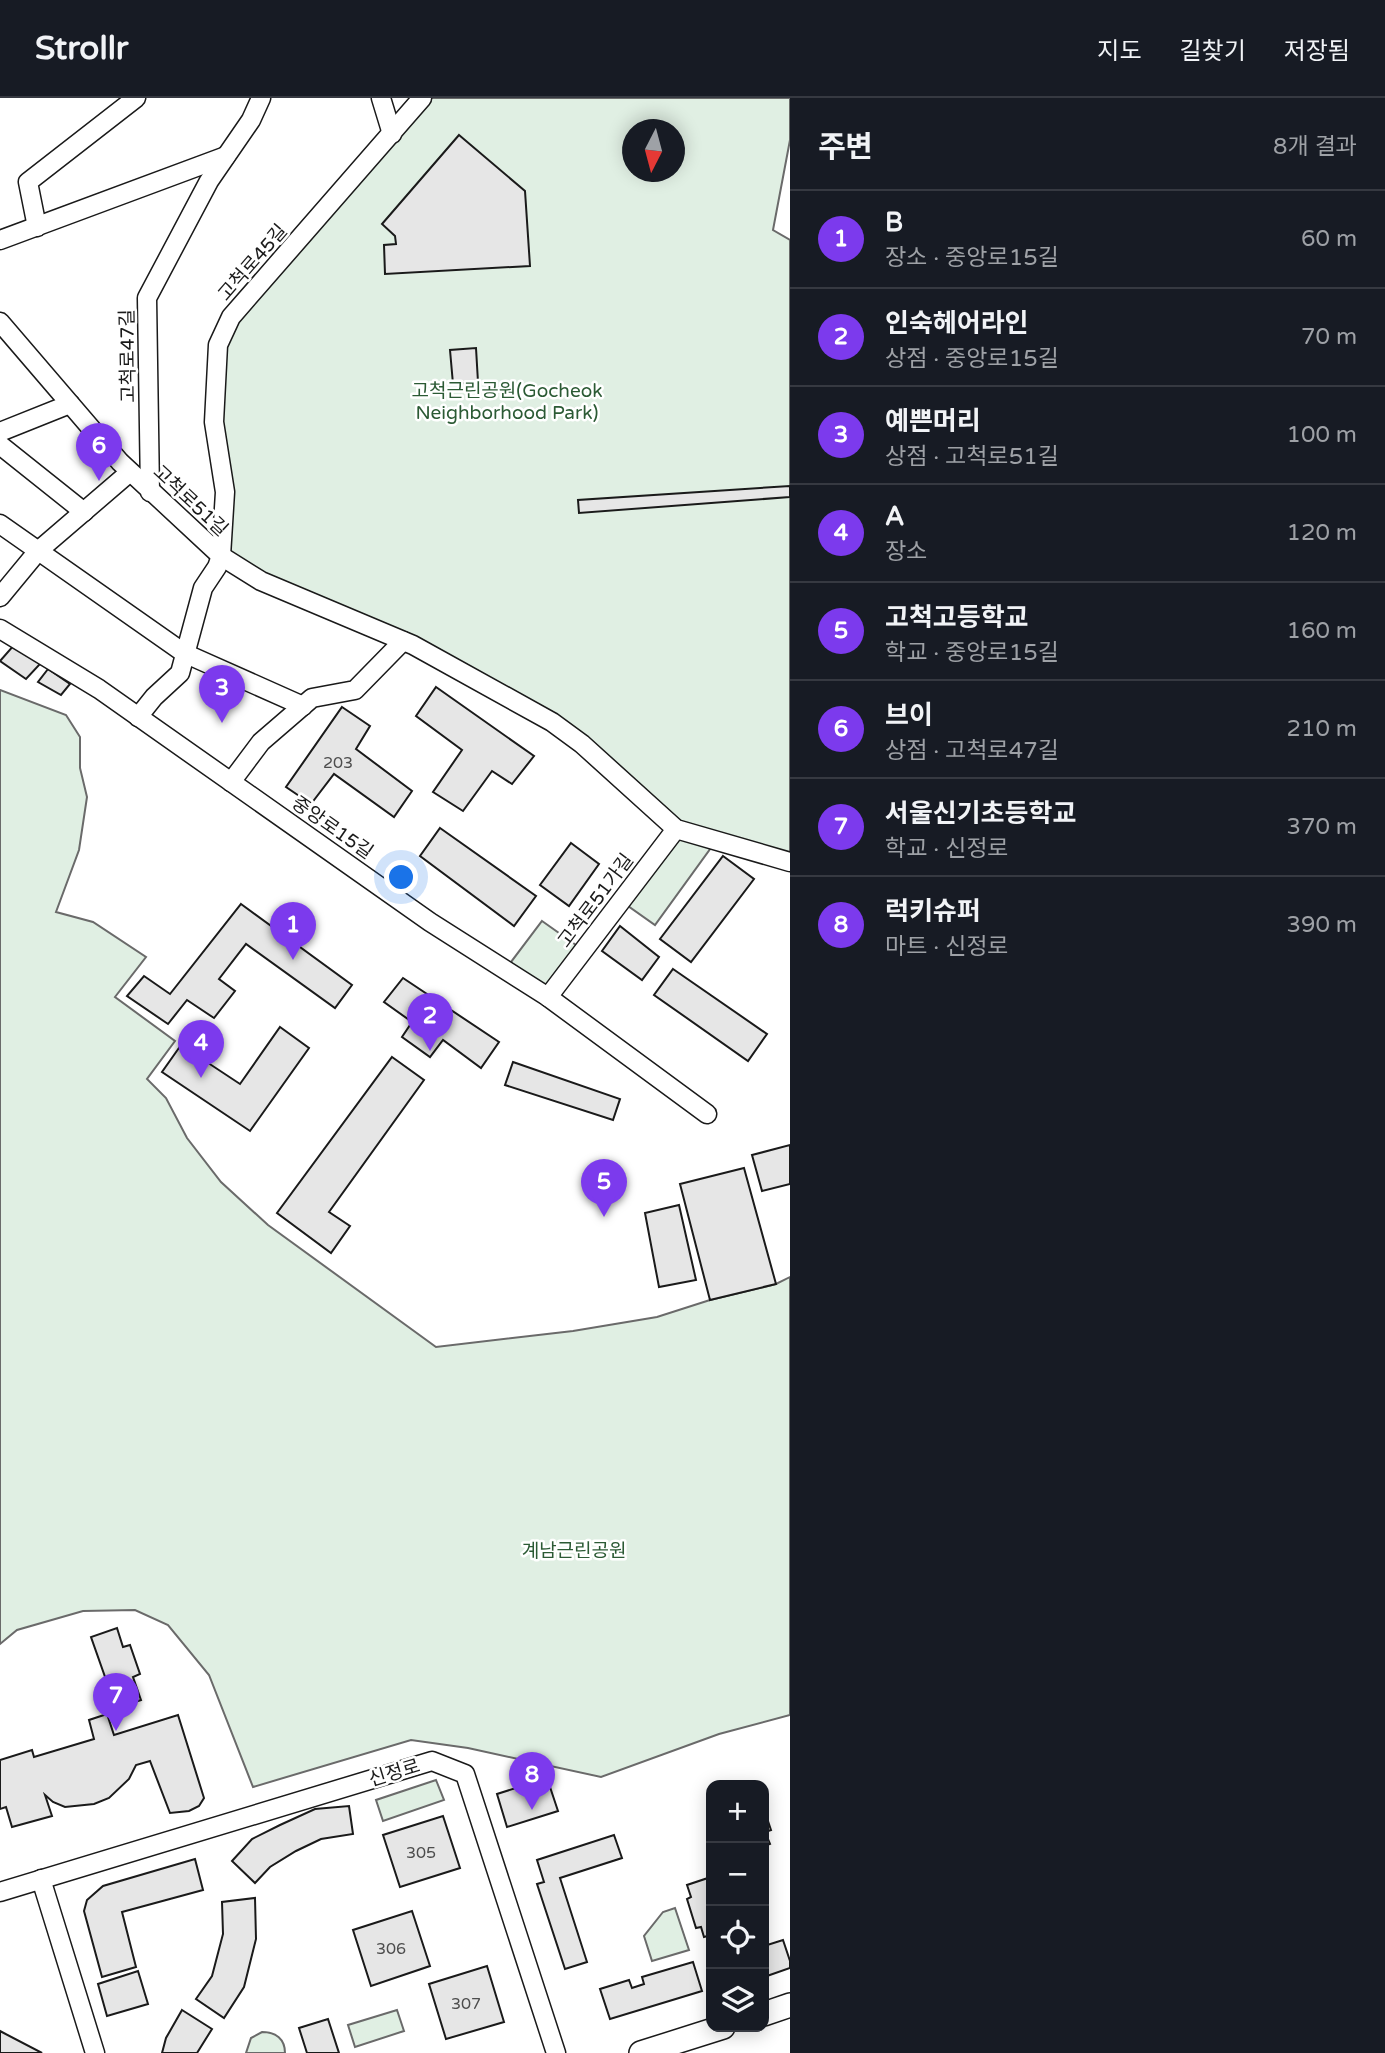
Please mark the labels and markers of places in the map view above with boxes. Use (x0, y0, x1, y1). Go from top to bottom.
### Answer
pin: 6 (76, 423, 122, 481)
pin: 3 (199, 665, 245, 723)
pin: 1 (270, 902, 316, 960)
pin: 2 (407, 993, 453, 1051)
pin: 4 (178, 1020, 224, 1078)
pin: 5 (581, 1159, 627, 1217)
pin: 7 (93, 1673, 139, 1731)
pin: 8 (509, 1752, 555, 1810)

